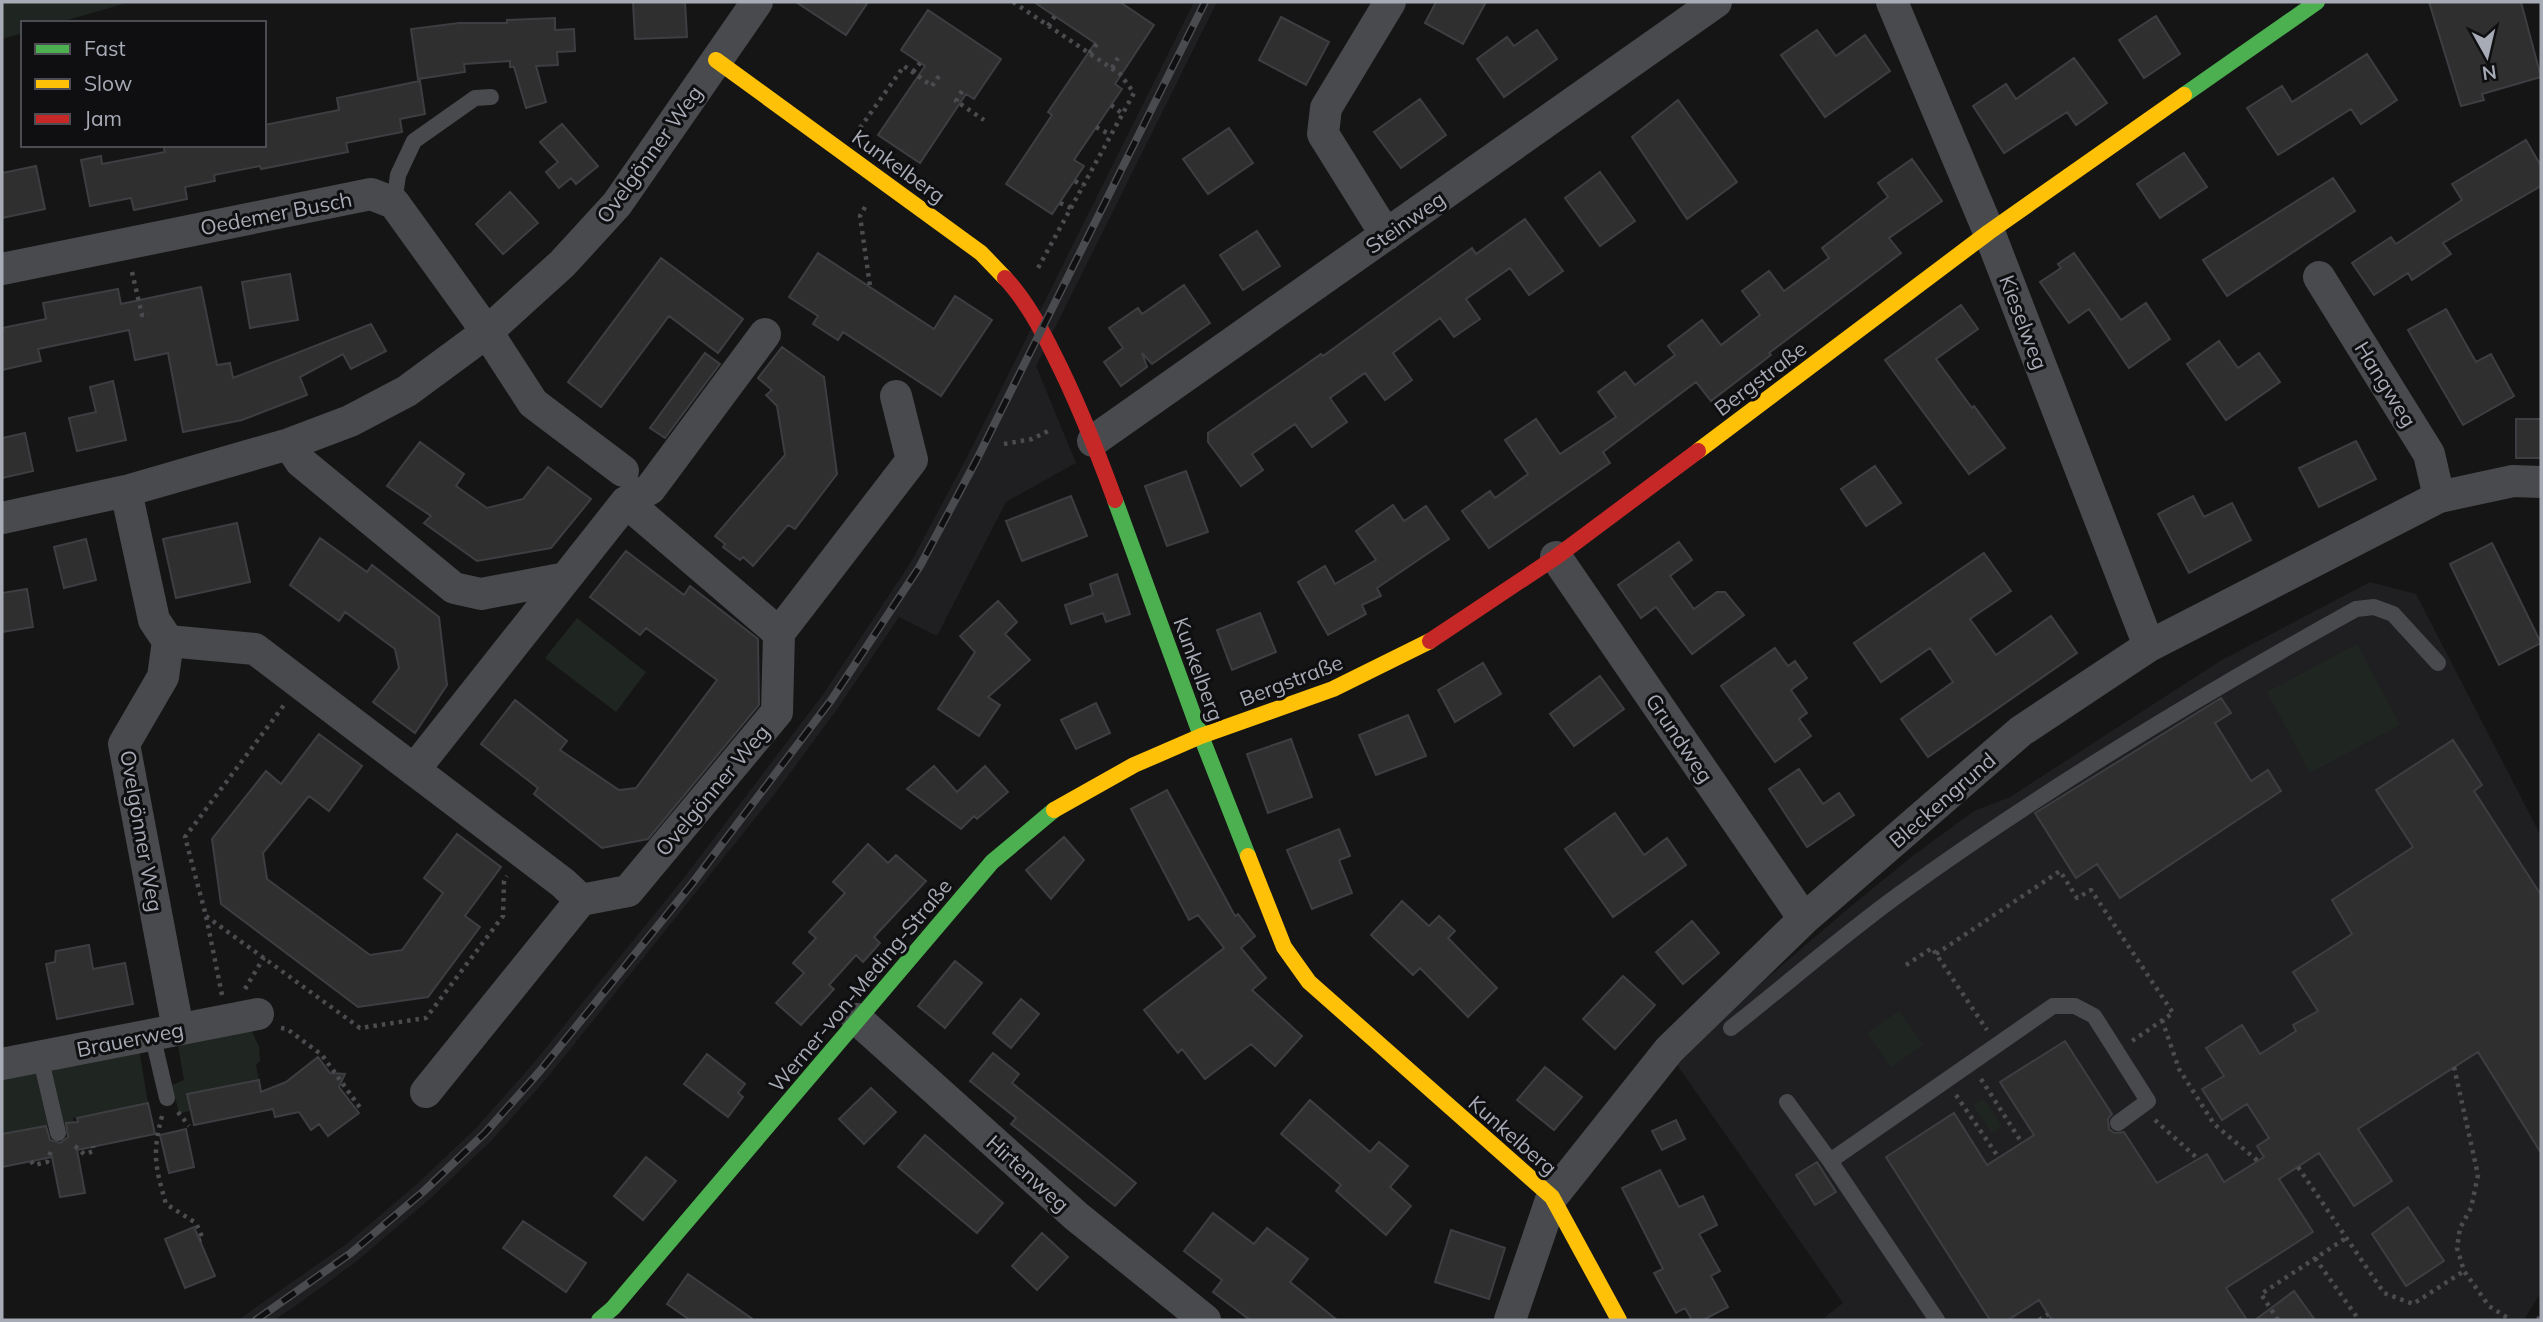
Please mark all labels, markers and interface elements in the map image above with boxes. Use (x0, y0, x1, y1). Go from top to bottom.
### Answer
legend (21, 21, 266, 147)
north arrow (2452, 21, 2522, 91)
text: Fast (84, 35, 126, 61)
text: N (2481, 60, 2498, 86)
text: Slow (84, 70, 132, 96)
street label: Ovelgönner Weg (590, 80, 708, 228)
text: Jam (84, 105, 122, 131)
street label: Kunkelberg (847, 124, 951, 208)
street label: Steinweg (1360, 185, 1450, 259)
street label: Oedemer Busch (198, 186, 354, 240)
street label: Kieselweg (1994, 271, 2054, 373)
street label: Bergstraße (1709, 335, 1811, 421)
street label: Hangweg (2350, 336, 2422, 432)
street label: Kunkelberg (1168, 613, 1230, 725)
street label: Bergstraße (1236, 648, 1346, 712)
street label: Grundweg (1641, 688, 1719, 788)
street label: Ovelgönner Weg (649, 719, 775, 861)
street label: Bleckengrund (1883, 747, 2001, 853)
street label: Ovelgönner Weg (115, 748, 169, 914)
street label: Werner-von-Meding-Straße (763, 873, 957, 1097)
street label: Brauerweg (74, 1016, 186, 1062)
street label: Kunkelberg (1463, 1090, 1563, 1180)
street label: Hirtenweg (981, 1129, 1075, 1217)

